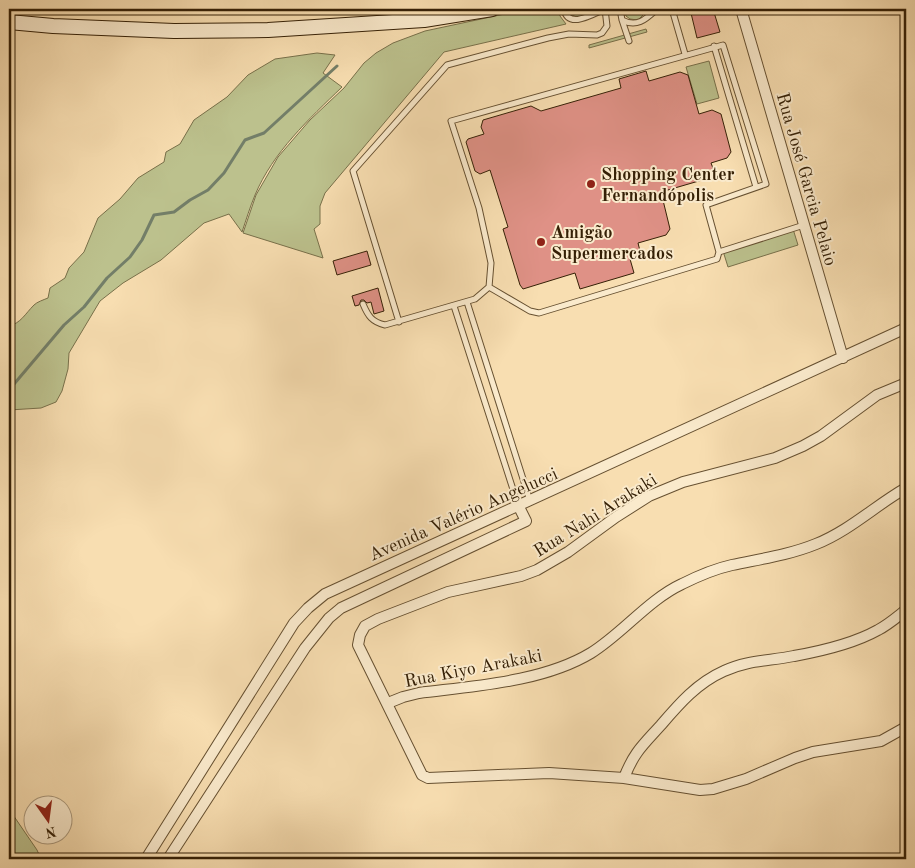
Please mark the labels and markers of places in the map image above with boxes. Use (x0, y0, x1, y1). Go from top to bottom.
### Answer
place label: Shopping Center Fernandópolis (601, 166, 735, 205)
marker: Shopping Center Fernandópolis (585, 178, 597, 190)
place label: Amigão Supermercados (551, 224, 673, 263)
marker: Amigão Supermercados (535, 236, 547, 248)

